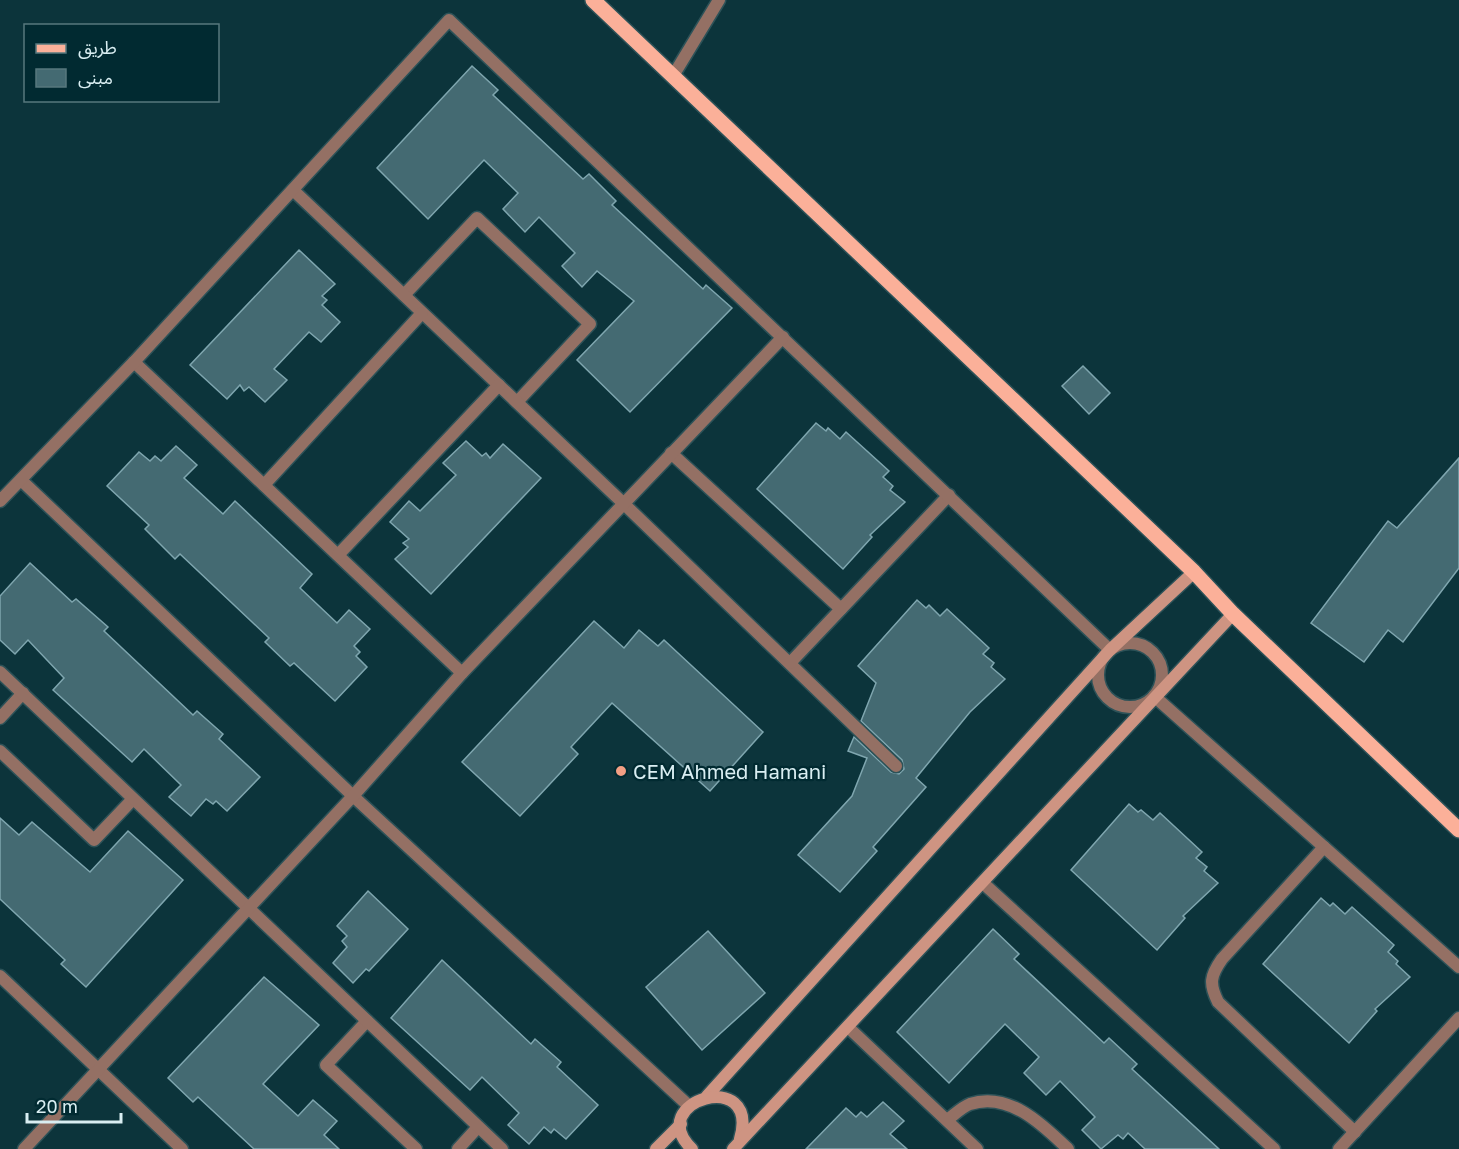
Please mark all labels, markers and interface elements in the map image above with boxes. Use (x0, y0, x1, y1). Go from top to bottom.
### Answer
legend (24, 24, 219, 102)
text: طريق (78, 36, 117, 59)
text: مبنى (78, 66, 113, 89)
place label: CEM Ahmed Hamani (633, 759, 826, 783)
marker: CEM Ahmed Hamani (614, 764, 628, 778)
scale bar (27, 1086, 122, 1124)
text: 20 m (36, 1095, 78, 1117)

